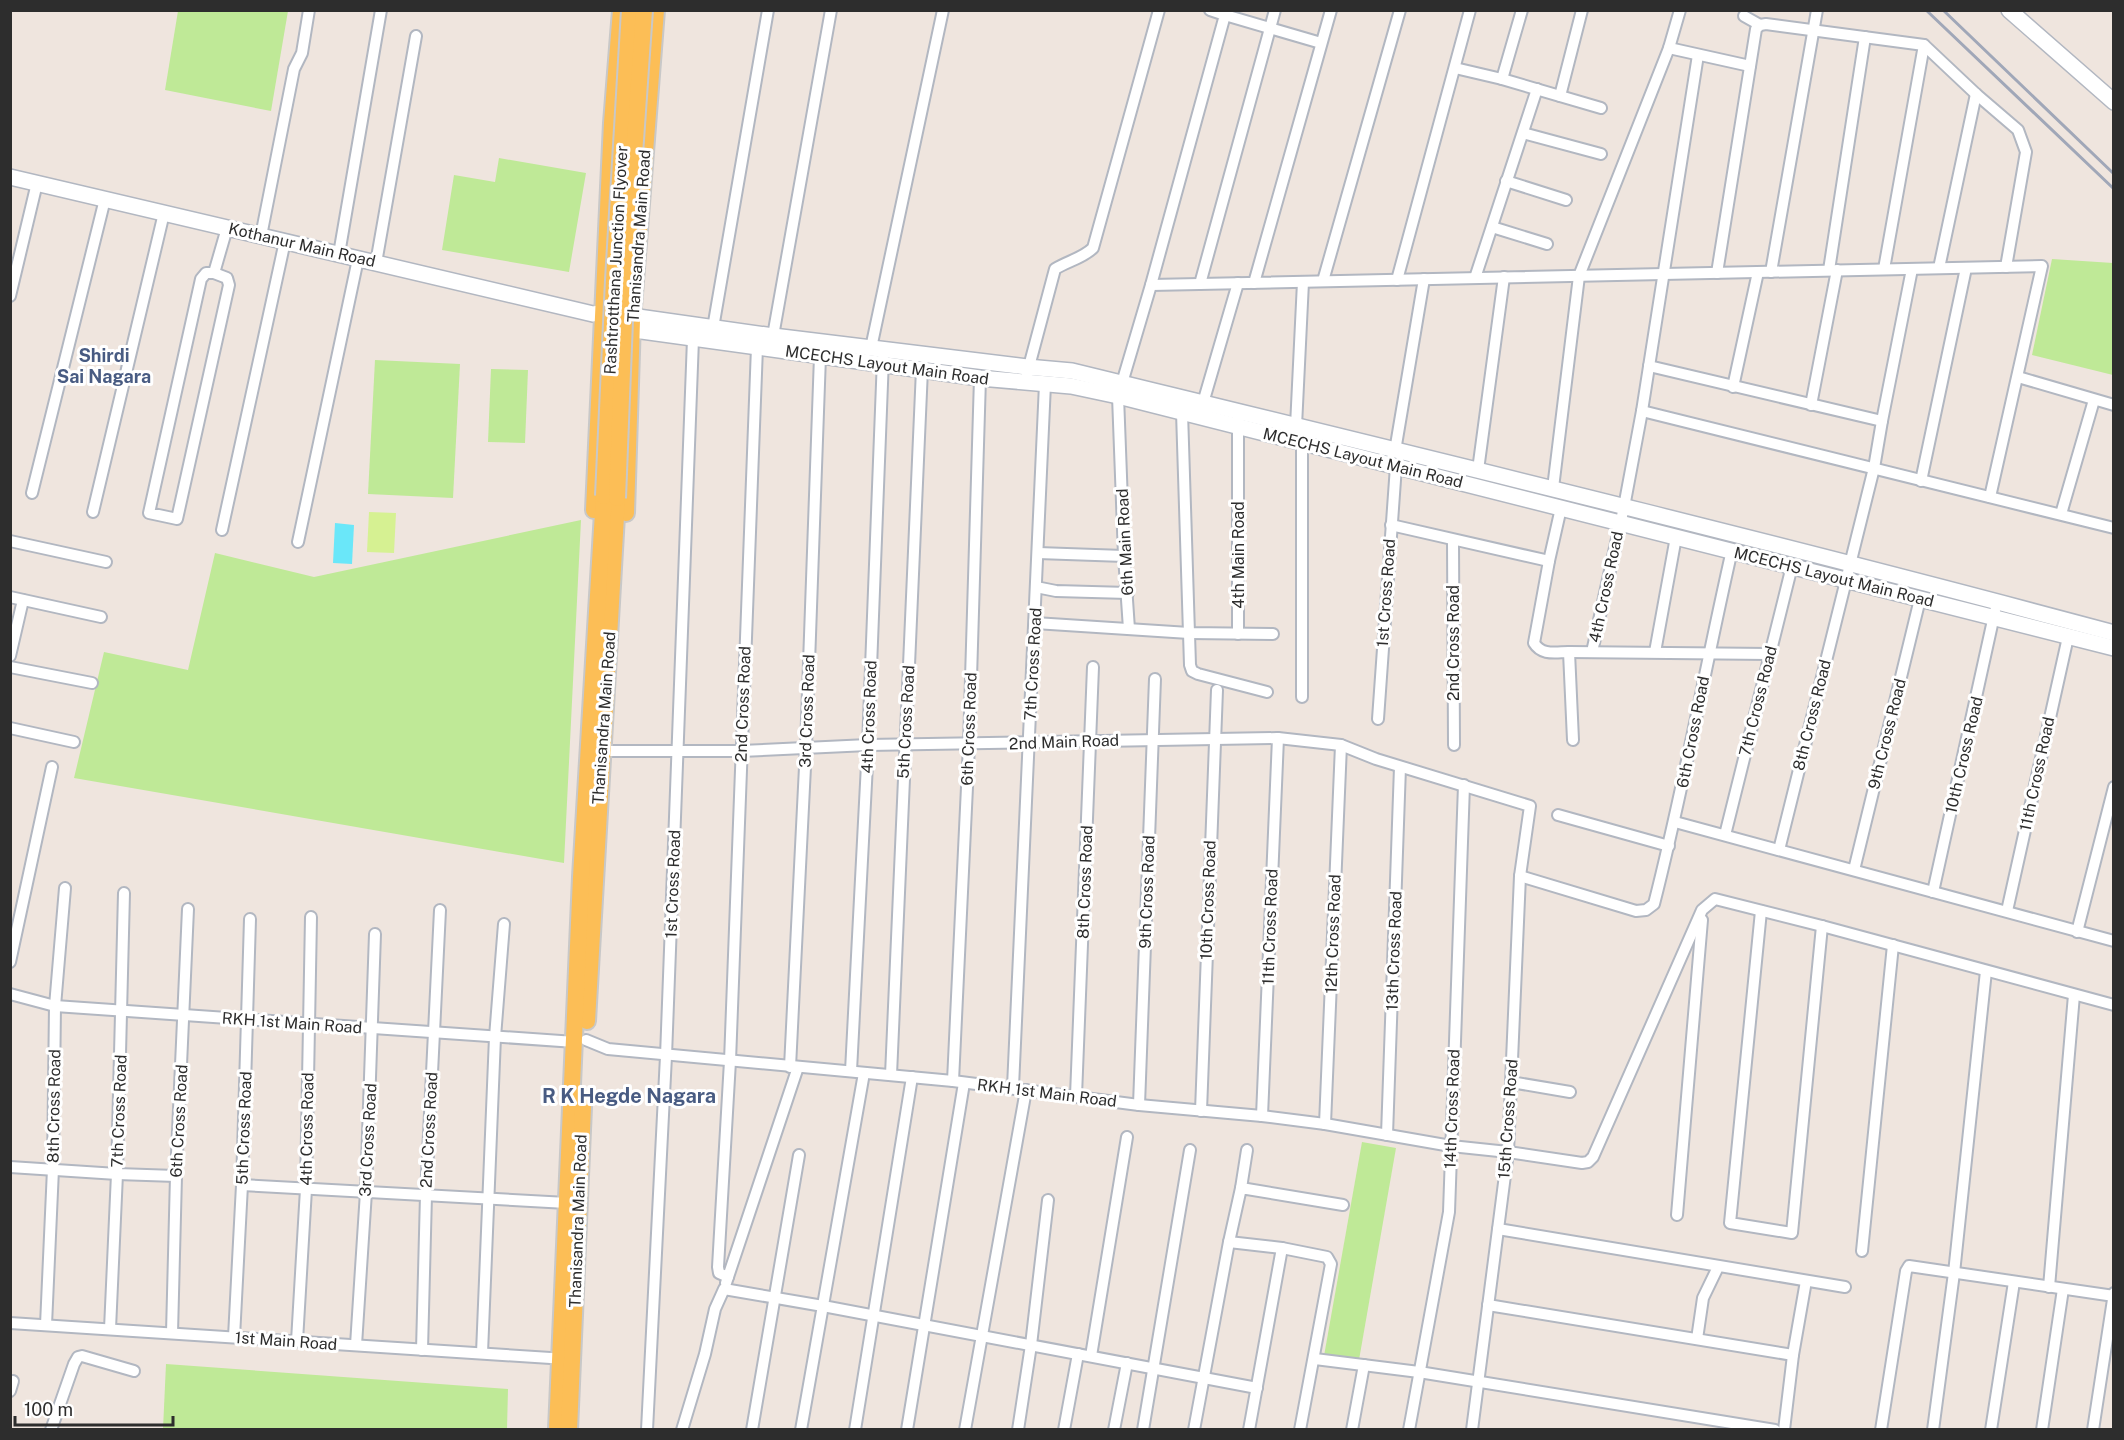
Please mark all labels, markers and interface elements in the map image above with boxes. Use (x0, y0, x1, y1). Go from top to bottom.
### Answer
street label: Rashtrotthana Junction Flyover (601, 145, 631, 375)
street label: Thanisandra Main Road (623, 149, 655, 323)
street label: Kothanur Main Road (227, 219, 377, 271)
street label: MCECHS Layout Main Road (784, 341, 990, 389)
district label: Shirdi Sai Nagara (57, 345, 151, 387)
street label: MCECHS Layout Main Road (1261, 424, 1465, 492)
street label: 6th Main Road (1113, 488, 1137, 596)
street label: 4th Main Road (1229, 501, 1248, 609)
street label: 4th Cross Road (1585, 530, 1627, 644)
street label: 1st Cross Road (1373, 538, 1399, 648)
street label: MCECHS Layout Main Road (1732, 543, 1936, 611)
street label: 2nd Cross Road (1444, 585, 1463, 701)
street label: 7th Cross Road (1021, 607, 1045, 721)
street label: Thanisandra Main Road (588, 631, 620, 805)
street label: 7th Cross Road (1735, 644, 1781, 758)
street label: 2nd Cross Road (731, 646, 755, 762)
street label: 3rd Cross Road (796, 654, 818, 768)
street label: 8th Cross Road (1789, 658, 1835, 772)
street label: 4th Cross Road (858, 660, 880, 774)
street label: 5th Cross Road (894, 665, 918, 779)
street label: 6th Cross Road (958, 672, 980, 786)
street label: 6th Cross Road (1673, 675, 1713, 789)
street label: 9th Cross Road (1864, 677, 1910, 791)
street label: 10th Cross Road (1941, 695, 1987, 815)
street label: 11th Cross Road (2016, 715, 2058, 833)
street label: 2nd Main Road (1009, 731, 1119, 753)
street label: 8th Cross Road (1074, 825, 1096, 939)
street label: 1st Cross Road (662, 829, 684, 939)
street label: 9th Cross Road (1136, 835, 1158, 949)
street label: 10th Cross Road (1196, 840, 1220, 960)
street label: 11th Cross Road (1258, 869, 1282, 985)
street label: 12th Cross Road (1321, 874, 1345, 994)
street label: 13th Cross Road (1382, 891, 1406, 1011)
street label: RKH 1st Main Road (221, 1009, 363, 1037)
street label: 8th Cross Road (44, 1049, 64, 1163)
street label: 14th Cross Road (1440, 1049, 1464, 1169)
street label: 7th Cross Road (108, 1054, 130, 1168)
street label: 15th Cross Road (1494, 1058, 1522, 1180)
street label: 6th Cross Road (167, 1064, 191, 1178)
street label: 5th Cross Road (233, 1071, 255, 1185)
street label: 2nd Cross Road (416, 1071, 442, 1189)
street label: 4th Cross Road (297, 1072, 317, 1186)
street label: RKH 1st Main Road (976, 1075, 1118, 1111)
street label: 3rd Cross Road (356, 1083, 380, 1197)
district label: R K Hegde Nagara (542, 1084, 716, 1108)
street label: Thanisandra Main Road (565, 1134, 591, 1308)
street label: 1st Main Road (234, 1328, 338, 1354)
scale bar (15, 1389, 172, 1427)
text: 100 m (24, 1399, 73, 1420)

